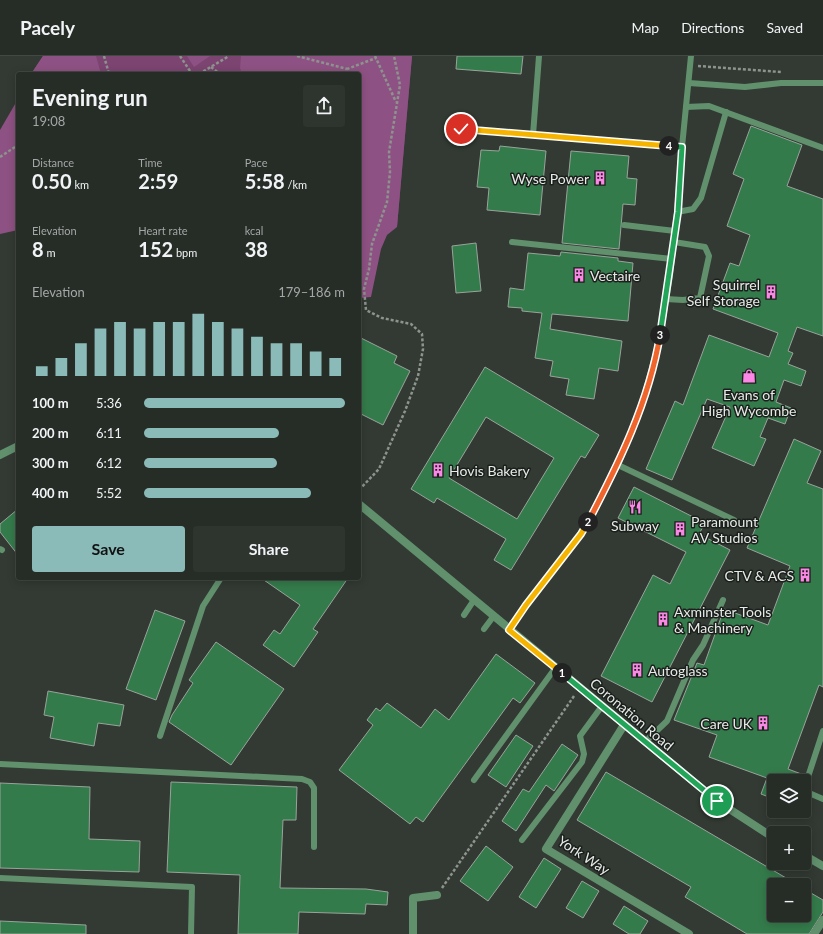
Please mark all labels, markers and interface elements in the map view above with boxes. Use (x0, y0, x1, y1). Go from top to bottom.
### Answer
text: Pacely (20, 16, 75, 39)
text: Map (632, 19, 659, 36)
text: Directions (681, 19, 744, 36)
text: Saved (766, 19, 803, 36)
text: Evening run (32, 84, 148, 111)
button: share (303, 85, 345, 127)
pin (444, 112, 478, 146)
text: 19:08 (32, 113, 65, 129)
icon: check (450, 118, 472, 140)
pin: 4 (659, 136, 679, 156)
text: 4 (666, 139, 672, 152)
text: Distance (32, 156, 74, 169)
text: Time (138, 156, 162, 169)
text: Pace (245, 156, 268, 169)
text: 0.50 (32, 169, 72, 193)
text: 2:59 (138, 169, 178, 193)
text: 5:58 (245, 169, 285, 193)
place label: Wyse Power (511, 170, 589, 187)
building icon: Wyse Power (592, 170, 608, 186)
text: km (72, 178, 89, 191)
text: /km (285, 178, 307, 191)
text: Elevation (32, 224, 77, 237)
text: Heart rate (138, 224, 188, 237)
text: kcal (245, 224, 263, 237)
text: 8 (32, 237, 44, 261)
text: 152 (138, 237, 173, 261)
text: 38 (245, 237, 268, 261)
text: m (44, 246, 55, 259)
text: bpm (173, 246, 197, 259)
building icon: Vectaire (571, 267, 587, 283)
place label: Vectaire (590, 267, 640, 284)
place label: Squirrel Self Storage (687, 276, 760, 309)
text: Elevation (32, 284, 85, 300)
text: 179–186 m (278, 284, 345, 300)
building icon: Squirrel Self Storage (763, 284, 779, 300)
pin: 3 (650, 325, 670, 345)
text: 3 (657, 328, 663, 341)
shop icon: Evans of High Wycombe (741, 368, 757, 384)
place label: Evans of High Wycombe (702, 386, 796, 419)
text: 100 m (32, 395, 69, 411)
text: 5:36 (96, 395, 122, 411)
text: 200 m (32, 425, 69, 441)
text: 6:11 (96, 425, 122, 441)
text: 300 m (32, 455, 69, 471)
text: 6:12 (96, 455, 122, 471)
building icon: Hovis Bakery (430, 462, 446, 478)
place label: Hovis Bakery (449, 462, 531, 479)
text: 400 m (32, 485, 69, 501)
text: 5:52 (96, 485, 122, 501)
restaurant icon: Subway (627, 499, 643, 515)
pin: 2 (578, 512, 598, 532)
place label: Paramount AV Studios (691, 513, 758, 546)
text: 2 (585, 515, 591, 528)
place label: Subway (611, 517, 660, 534)
building icon: Paramount AV Studios (672, 521, 688, 537)
button: Save (32, 526, 185, 572)
button: Share (193, 526, 345, 572)
place label: CTV & ACS (725, 567, 794, 584)
building icon: CTV & ACS (797, 567, 813, 583)
place label: Axminster Tools & Machinery (674, 603, 771, 636)
building icon: Axminster Tools & Machinery (655, 611, 671, 627)
building icon: Autoglass (629, 662, 645, 678)
place label: Autoglass (648, 662, 708, 679)
pin: 1 (552, 663, 572, 683)
text: 1 (559, 666, 565, 679)
street label: Coronation Road (587, 674, 677, 754)
place label: Care UK (700, 715, 753, 732)
building icon: Care UK (755, 715, 771, 731)
map controls (767, 774, 811, 922)
button: layers (767, 774, 811, 818)
pin (700, 784, 734, 818)
icon: arrive (706, 790, 728, 812)
button: + (767, 826, 811, 870)
street label: York Way (555, 832, 614, 878)
button: − (767, 878, 811, 922)

